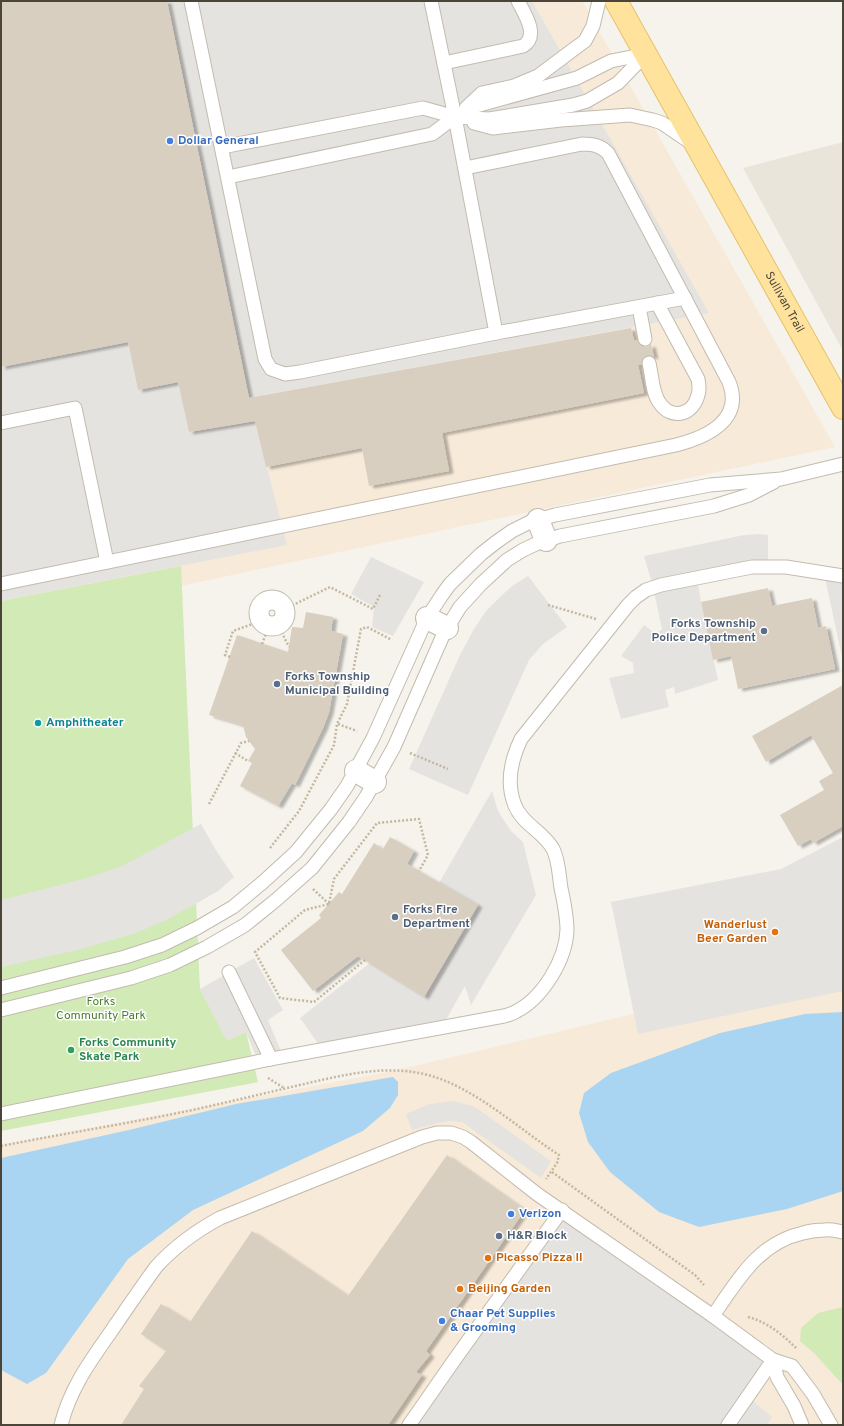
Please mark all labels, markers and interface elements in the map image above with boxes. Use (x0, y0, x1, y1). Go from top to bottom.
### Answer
place label: Dollar General (178, 133, 259, 149)
marker: Dollar General (165, 136, 175, 146)
street label: Sullivan Trail (761, 269, 808, 336)
place label: Forks Township Police Department (652, 616, 756, 646)
marker: Forks Township Police Department (759, 626, 769, 636)
place label: Forks Township Municipal Building (285, 669, 389, 699)
marker: Forks Township Municipal Building (272, 679, 282, 689)
place label: Amphitheater (46, 715, 124, 731)
marker: Amphitheater (33, 718, 43, 728)
place label: Forks Fire Department (403, 902, 470, 932)
marker: Forks Fire Department (390, 912, 400, 922)
place label: Wanderlust Beer Garden (697, 917, 767, 947)
marker: Wanderlust Beer Garden (770, 927, 780, 937)
park label: Forks Community Park (56, 994, 146, 1024)
place label: Forks Community Skate Park (79, 1035, 176, 1065)
marker: Forks Community Skate Park (66, 1045, 76, 1055)
place label: Verizon (519, 1206, 561, 1222)
marker: Verizon (506, 1209, 516, 1219)
place label: H&R Block (507, 1228, 568, 1244)
marker: H&R Block (494, 1231, 504, 1241)
place label: Picasso Pizza II (496, 1250, 583, 1266)
marker: Picasso Pizza II (483, 1253, 493, 1263)
place label: Beijing Garden (468, 1281, 551, 1297)
marker: Beijing Garden (455, 1284, 465, 1294)
place label: Chaar Pet Supplies & Grooming (450, 1306, 556, 1336)
marker: Chaar Pet Supplies & Grooming (437, 1316, 447, 1326)

